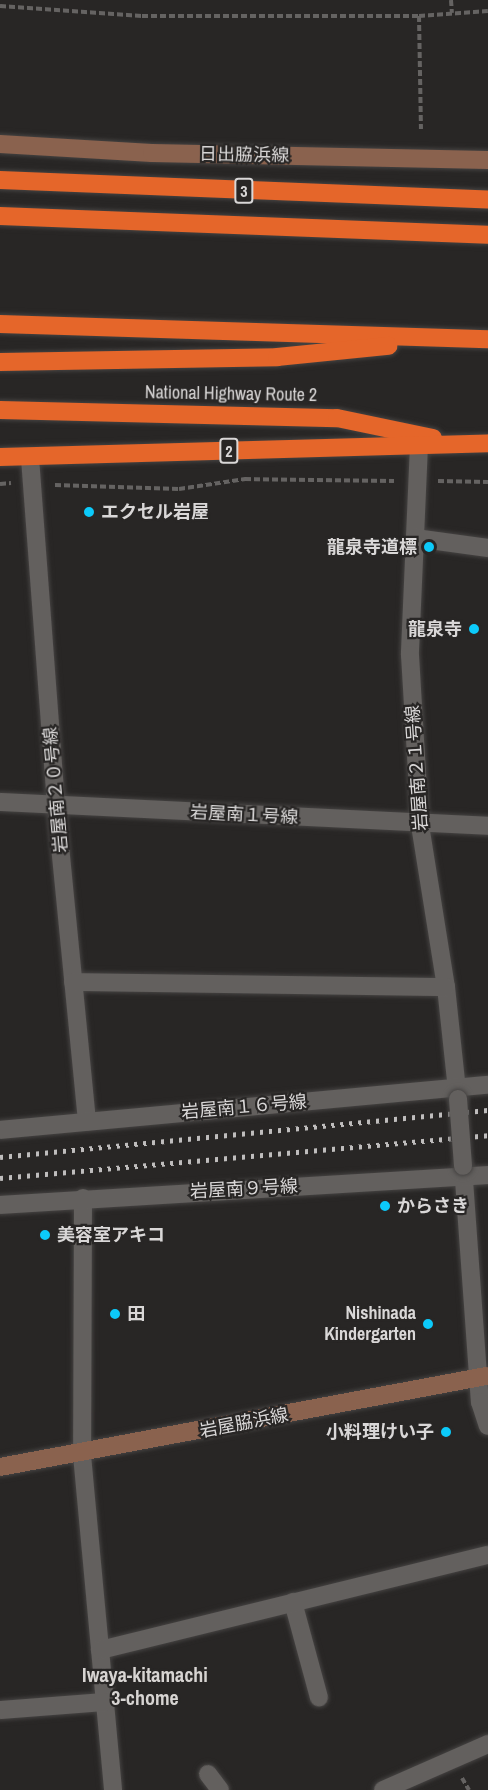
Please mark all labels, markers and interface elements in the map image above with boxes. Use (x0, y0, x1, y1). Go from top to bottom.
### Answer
street label: 日出脇浜線 (199, 143, 289, 167)
road number: 3 (234, 178, 254, 204)
street label: National Highway Route 2 (145, 382, 317, 406)
road number: 2 (218, 438, 240, 464)
place label: エクセル岩屋 (101, 501, 209, 523)
marker: エクセル岩屋 (82, 505, 96, 519)
place label: 龍泉寺道標 (327, 536, 417, 558)
marker: 龍泉寺道標 (422, 540, 436, 554)
place label: 龍泉寺 (408, 618, 462, 640)
marker: 龍泉寺 (467, 622, 481, 636)
street label: 岩屋南２１号線 (402, 704, 432, 832)
street label: 岩屋南２０号線 (40, 726, 72, 854)
street label: 岩屋南１号線 (190, 801, 298, 829)
street label: 岩屋南１６号線 (180, 1091, 308, 1123)
street label: 岩屋南９号線 (190, 1175, 298, 1203)
place label: からさき (397, 1195, 469, 1217)
marker: からさき (378, 1199, 392, 1213)
place label: 美容室アキコ (57, 1224, 165, 1246)
marker: 美容室アキコ (38, 1228, 52, 1242)
place label: 田 (127, 1303, 145, 1325)
place label: Nishinada Kindergarten (324, 1303, 416, 1346)
marker: 田 (108, 1307, 122, 1321)
marker: Nishinada Kindergarten (421, 1317, 435, 1331)
street label: 岩屋脇浜線 (198, 1404, 290, 1442)
place label: 小料理けい子 (326, 1421, 434, 1443)
marker: 小料理けい子 (439, 1425, 453, 1439)
district label: Iwaya-kitamachi 3-chome (82, 1663, 208, 1710)

